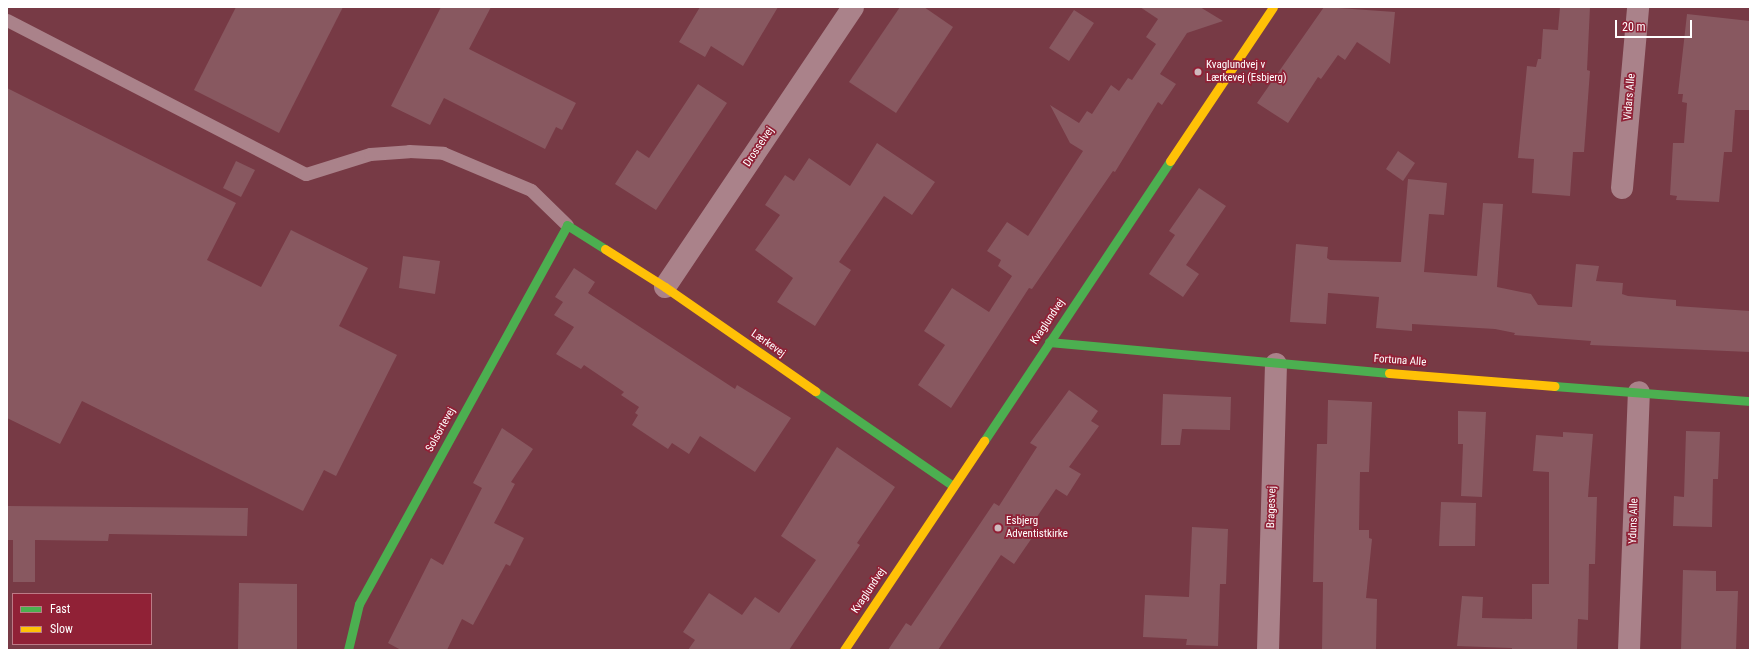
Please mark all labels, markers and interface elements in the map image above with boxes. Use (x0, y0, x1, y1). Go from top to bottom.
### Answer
scale bar (1617, 12, 1694, 38)
text: 20 m (1622, 20, 1646, 34)
place label: Kvaglundvej v Lærkevej (Esbjerg) (1206, 59, 1286, 85)
marker: Kvaglundvej v Lærkevej (Esbjerg) (1193, 67, 1203, 77)
street label: Vidars Alle (1621, 73, 1639, 121)
street label: Drosselvej (741, 125, 777, 169)
street label: Kvaglundvej (1028, 297, 1068, 347)
street label: Lærkevej (748, 327, 788, 361)
street label: Fortuna Alle (1373, 353, 1427, 369)
street label: Solsortevej (423, 406, 459, 454)
street label: Bragesvej (1265, 486, 1279, 528)
street label: Yduns Alle (1627, 498, 1641, 544)
place label: Esbjerg Adventistkirke (1006, 515, 1068, 541)
marker: Esbjerg Adventistkirke (993, 523, 1003, 533)
street label: Kvaglundvej (849, 566, 889, 616)
legend (12, 593, 152, 645)
text: Fast (50, 602, 70, 616)
text: Slow (50, 622, 73, 636)

